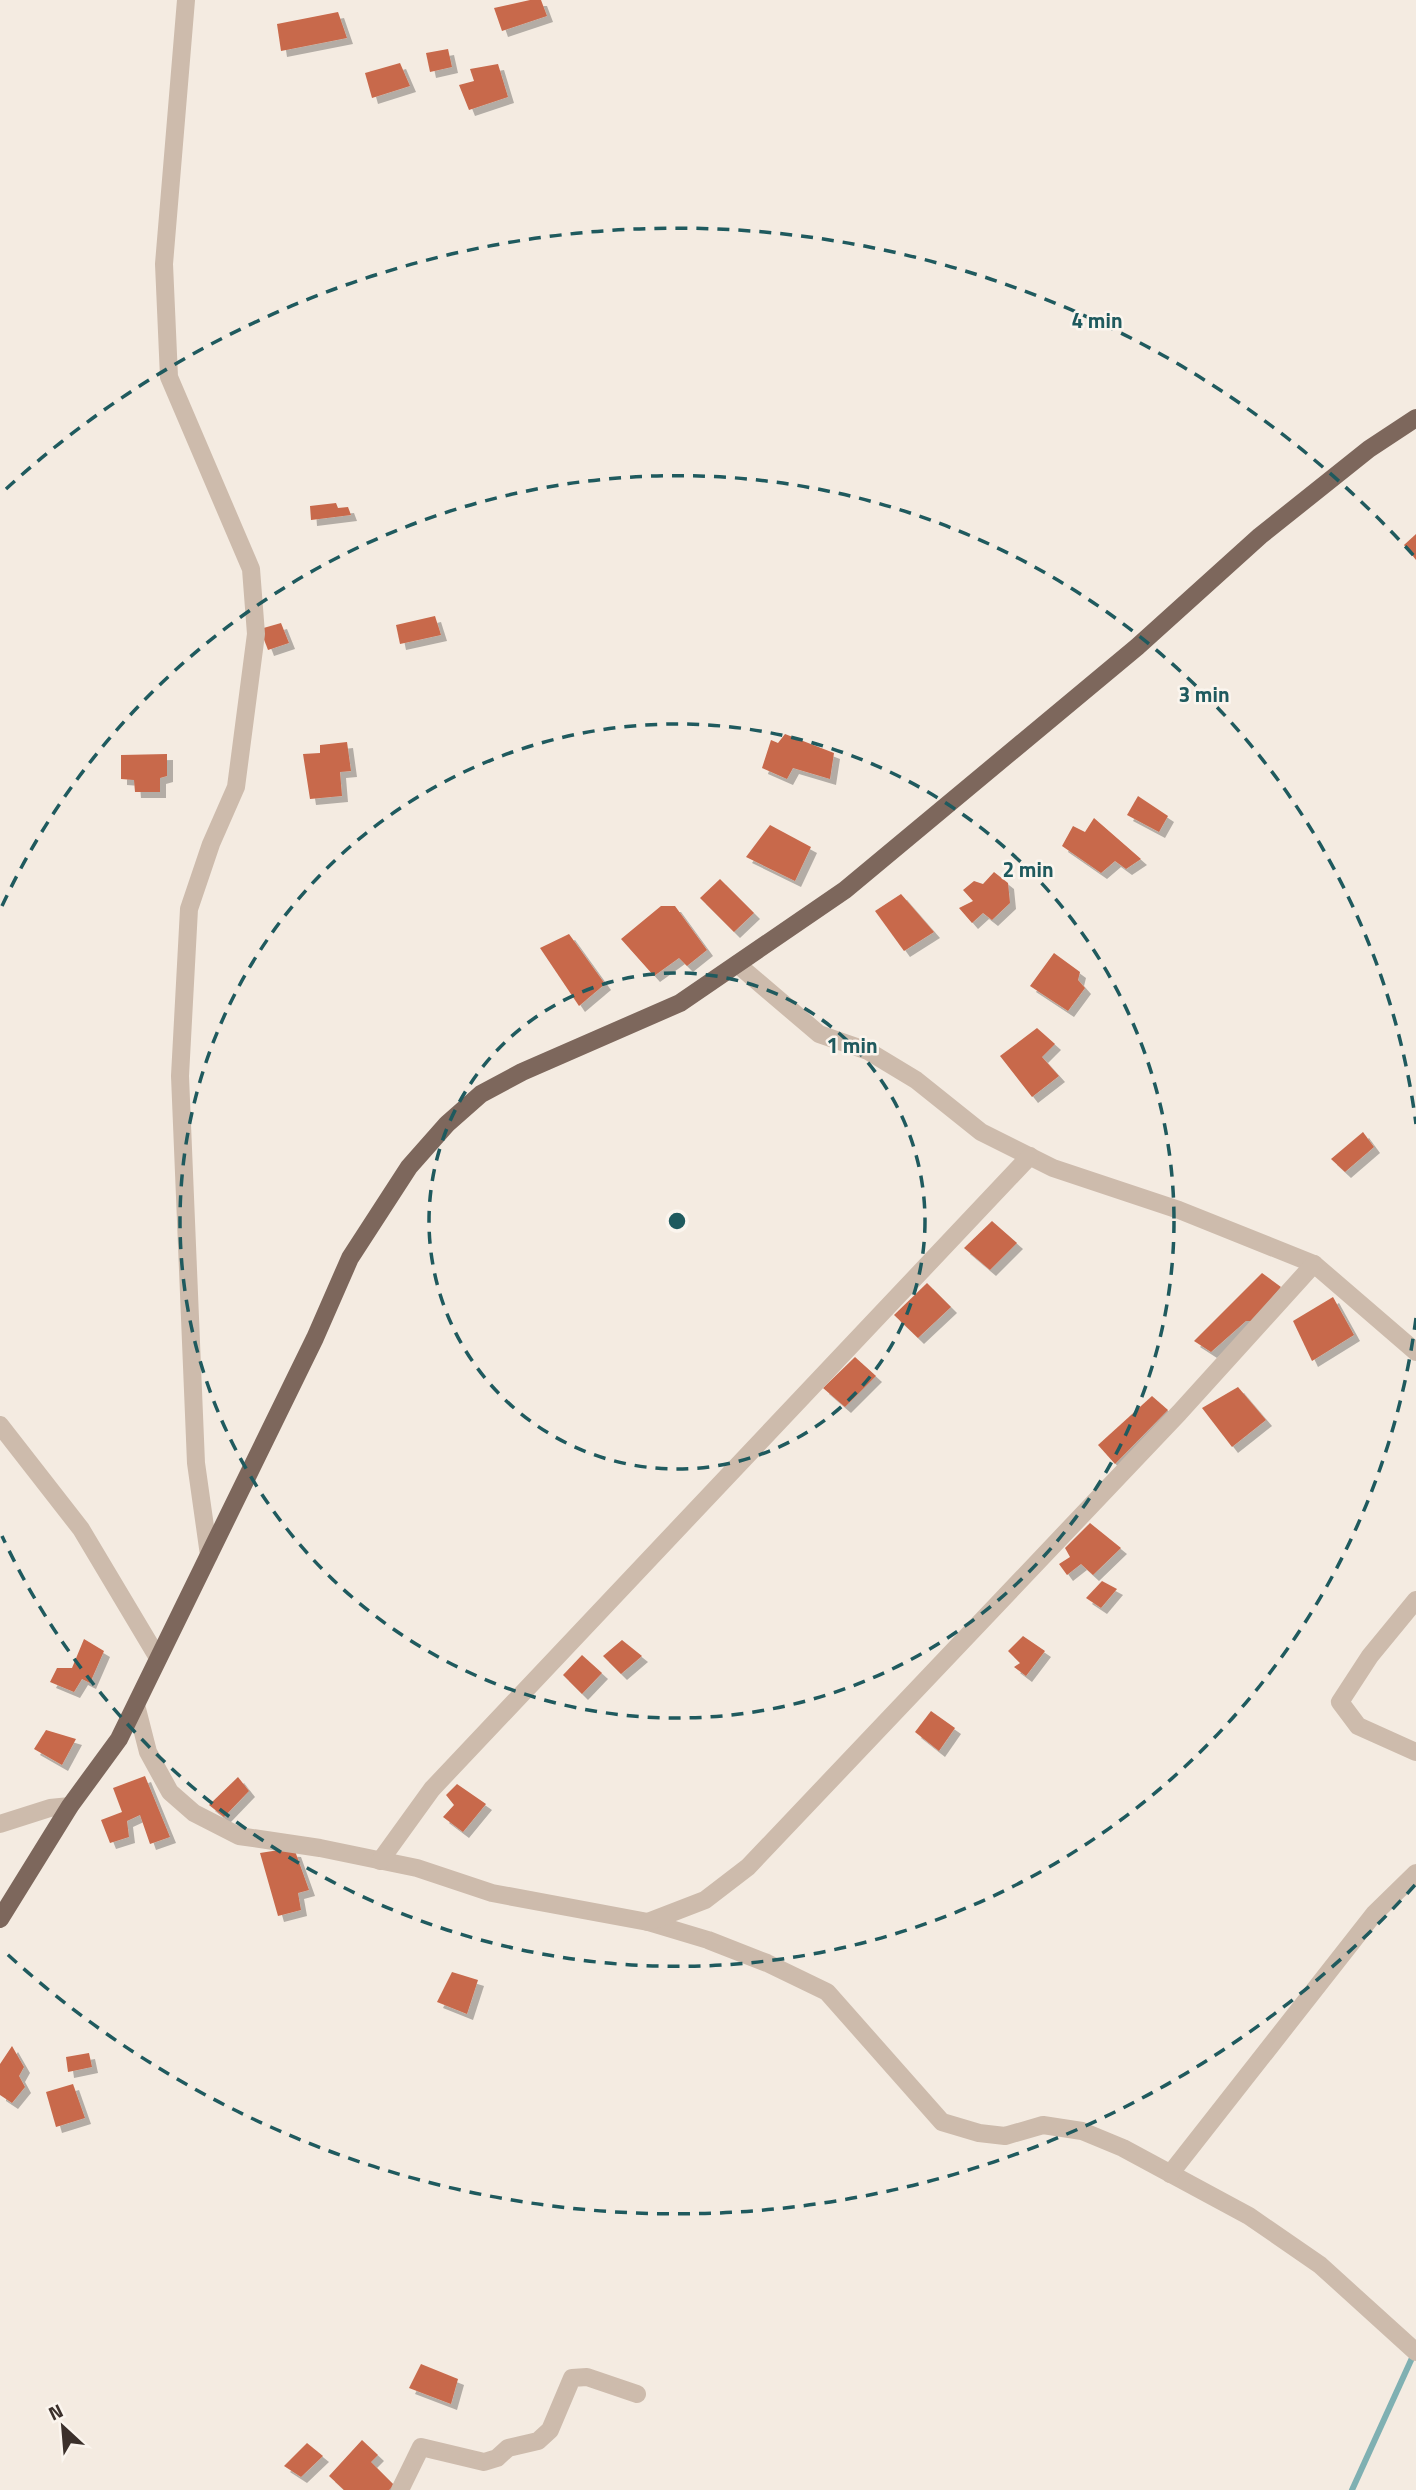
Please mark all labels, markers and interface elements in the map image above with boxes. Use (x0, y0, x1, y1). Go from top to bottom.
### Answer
text: 4 min (1071, 304, 1123, 336)
text: 3 min (1178, 678, 1230, 710)
text: 2 min (1002, 853, 1054, 885)
text: 1 min (826, 1029, 878, 1061)
centre of rings (665, 1209, 689, 1233)
north arrow (28, 2392, 98, 2462)
text: N (43, 2395, 68, 2427)

